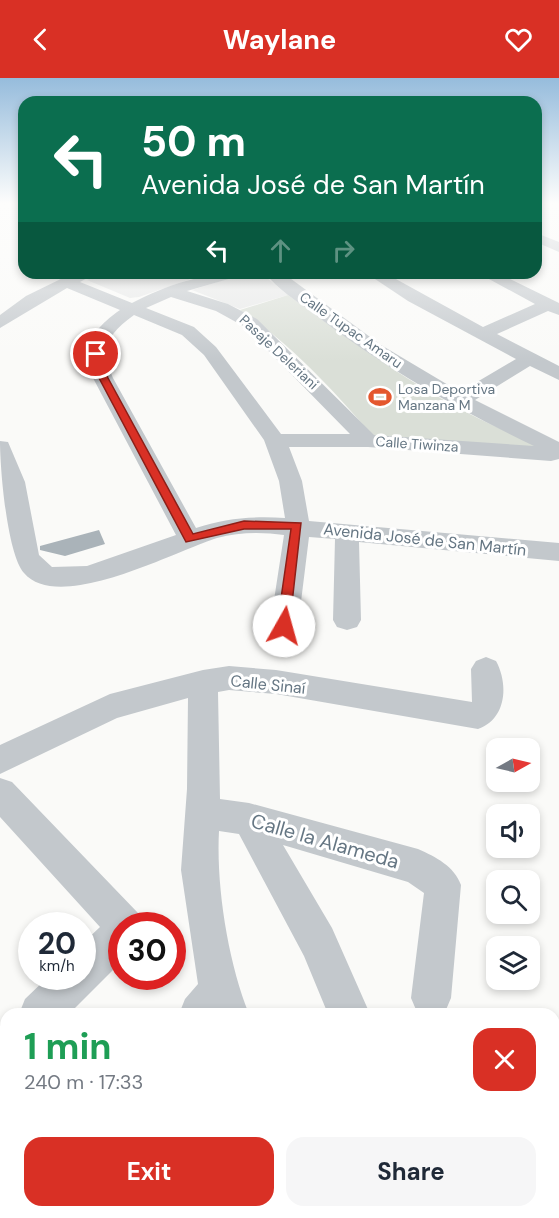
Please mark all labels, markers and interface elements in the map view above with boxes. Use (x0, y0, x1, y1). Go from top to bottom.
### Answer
text: Waylane (223, 22, 336, 57)
icon: back (24, 23, 57, 56)
icon: heart (502, 23, 535, 56)
text: 50 m (141, 114, 246, 169)
icon: left (42, 120, 120, 198)
text: Avenida José de San Martín (141, 167, 485, 202)
icon: left (201, 234, 234, 267)
icon: ahead (264, 234, 297, 267)
icon: right (327, 234, 360, 267)
street label: Calle Tupac Amaru (296, 288, 406, 372)
street label: Pasaje Deleriani (236, 311, 322, 393)
pin (70, 328, 121, 379)
icon: arrive (79, 337, 112, 370)
place label: Losa Deportiva Manzana M (398, 380, 495, 414)
sports icon: Losa Deportiva Manzana M (367, 384, 393, 410)
street label: Calle Tiwinza (375, 432, 459, 456)
street label: Avenida José de San Martín (323, 518, 527, 561)
position arrow (252, 594, 316, 658)
street label: Calle Sinaí (229, 670, 307, 699)
north arrow (486, 738, 540, 792)
map controls (486, 738, 540, 990)
button: sound (486, 804, 540, 858)
street label: Calle la Alameda (248, 807, 402, 875)
button: search (486, 870, 540, 924)
speed limit sign: 30 (108, 912, 186, 990)
text: 20 (38, 924, 76, 963)
button: layers (486, 936, 540, 990)
text: km/h (39, 956, 75, 976)
text: 1 min (24, 1023, 112, 1070)
button: close (473, 1028, 536, 1091)
text: 240 m · 17:33 (24, 1069, 143, 1095)
button: Exit (24, 1137, 274, 1206)
button: Share (286, 1137, 536, 1206)

